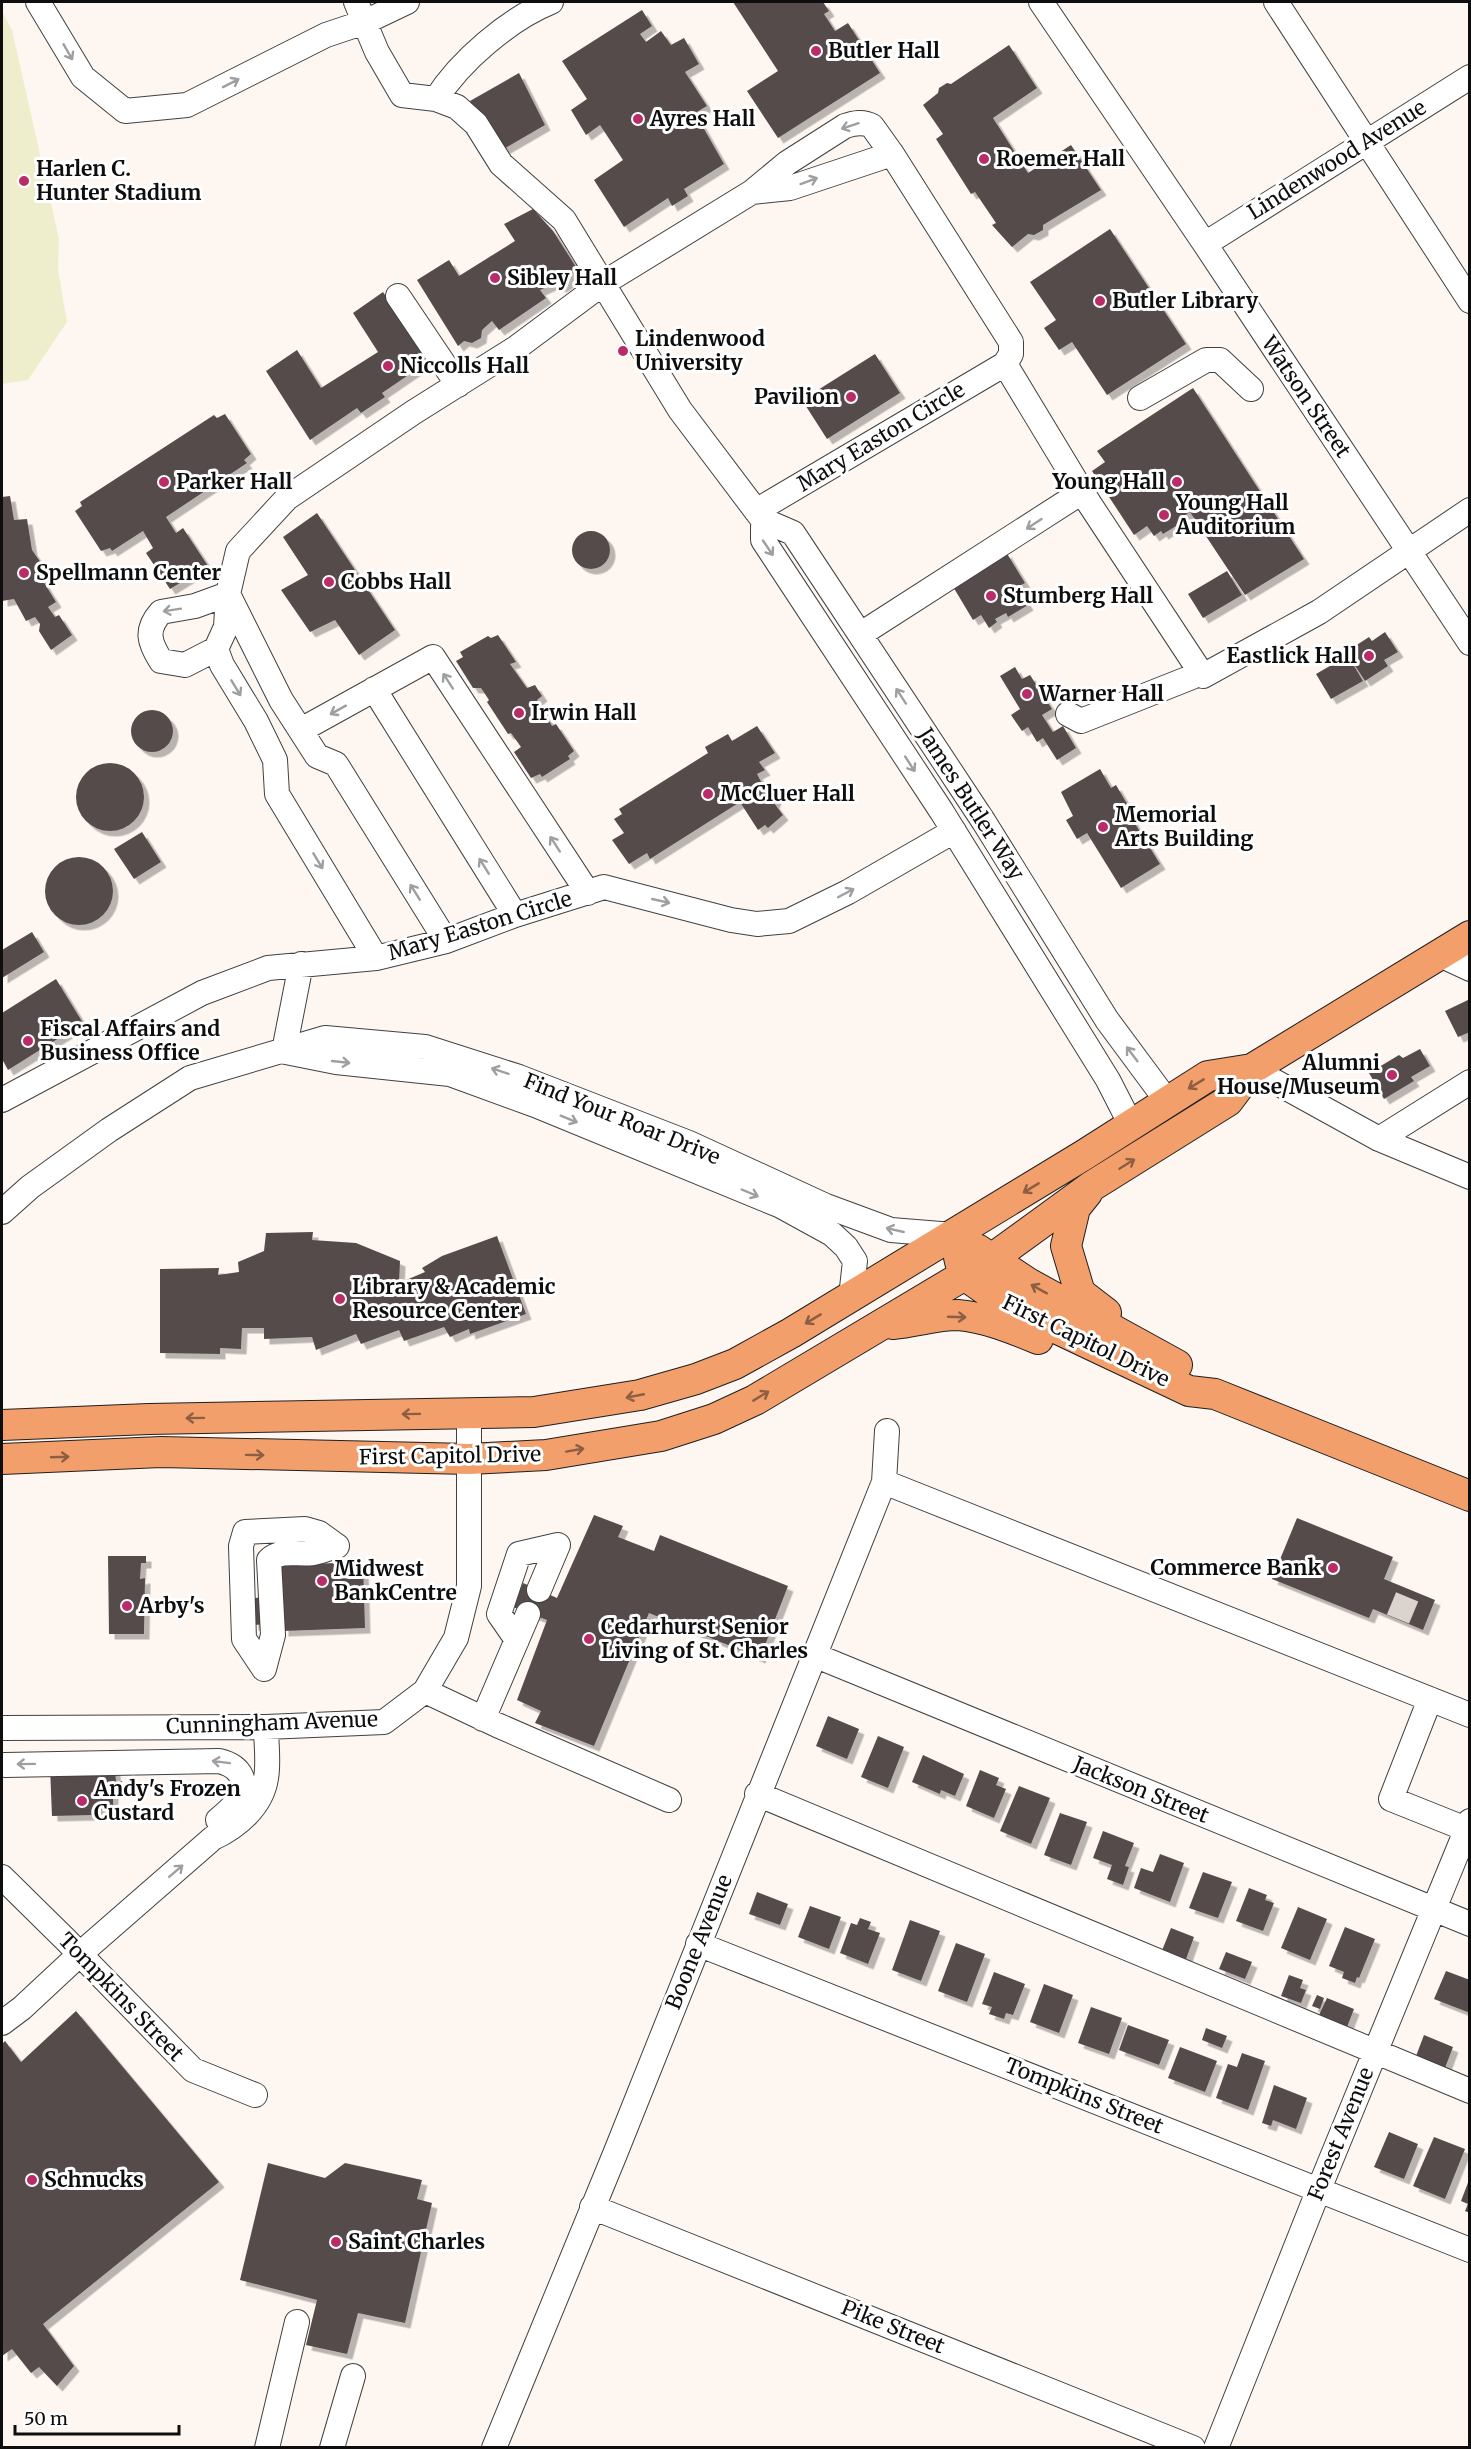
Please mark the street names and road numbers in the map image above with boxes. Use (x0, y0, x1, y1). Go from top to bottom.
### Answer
street label: Lindenwood Avenue (1242, 94, 1431, 225)
street label: Watson Street (1255, 330, 1357, 463)
street label: Mary Easton Circle (792, 376, 969, 497)
street label: James Butler Way (912, 722, 1031, 885)
street label: Mary Easton Circle (385, 885, 575, 966)
street label: Find Your Roar Drive (520, 1067, 724, 1170)
street label: First Capitol Drive (998, 1288, 1174, 1393)
street label: First Capitol Drive (359, 1440, 541, 1471)
street label: Cunningham Avenue (166, 1705, 378, 1740)
street label: Jackson Street (1069, 1750, 1213, 1829)
street label: Boone Avenue (659, 1870, 738, 2013)
street label: Tompkins Street (53, 1927, 190, 2067)
street label: Tompkins Street (1001, 2051, 1167, 2140)
street label: Forest Avenue (1302, 2063, 1380, 2204)
street label: Pike Street (838, 2294, 949, 2359)

